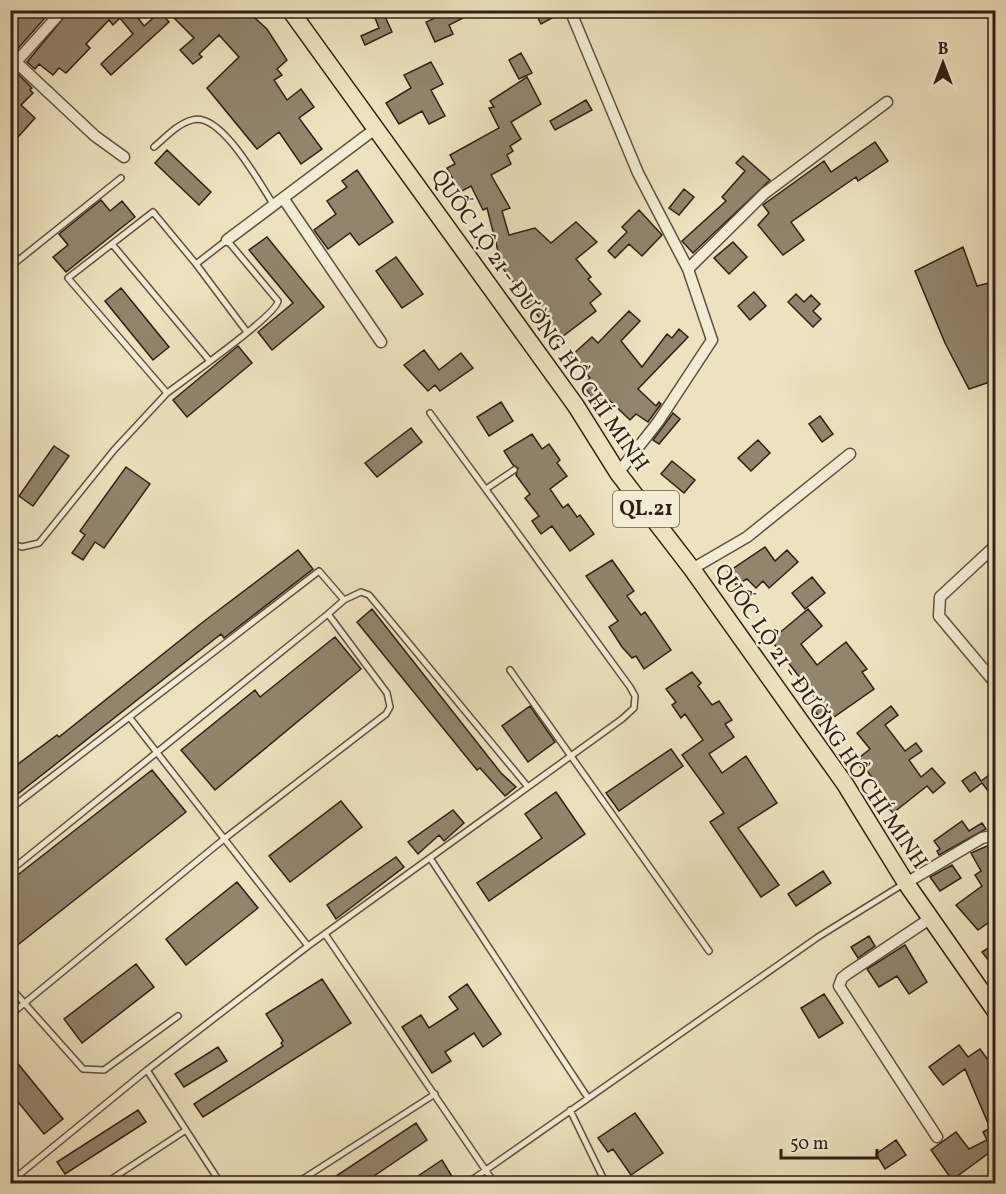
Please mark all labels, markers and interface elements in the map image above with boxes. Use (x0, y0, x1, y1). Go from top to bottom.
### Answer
north arrow (913, 33, 973, 93)
text: B (938, 39, 949, 61)
street label: QUỐC LỘ 21 - ĐƯỜNG HỒ CHÍ MINH (422, 163, 656, 478)
road number: QL.21 (613, 491, 679, 527)
street label: QUỐC LỘ 21 - ĐƯỜNG HỒ CHÍ MINH (706, 557, 935, 876)
scale bar (781, 1122, 877, 1160)
text: 50 m (790, 1132, 829, 1157)

